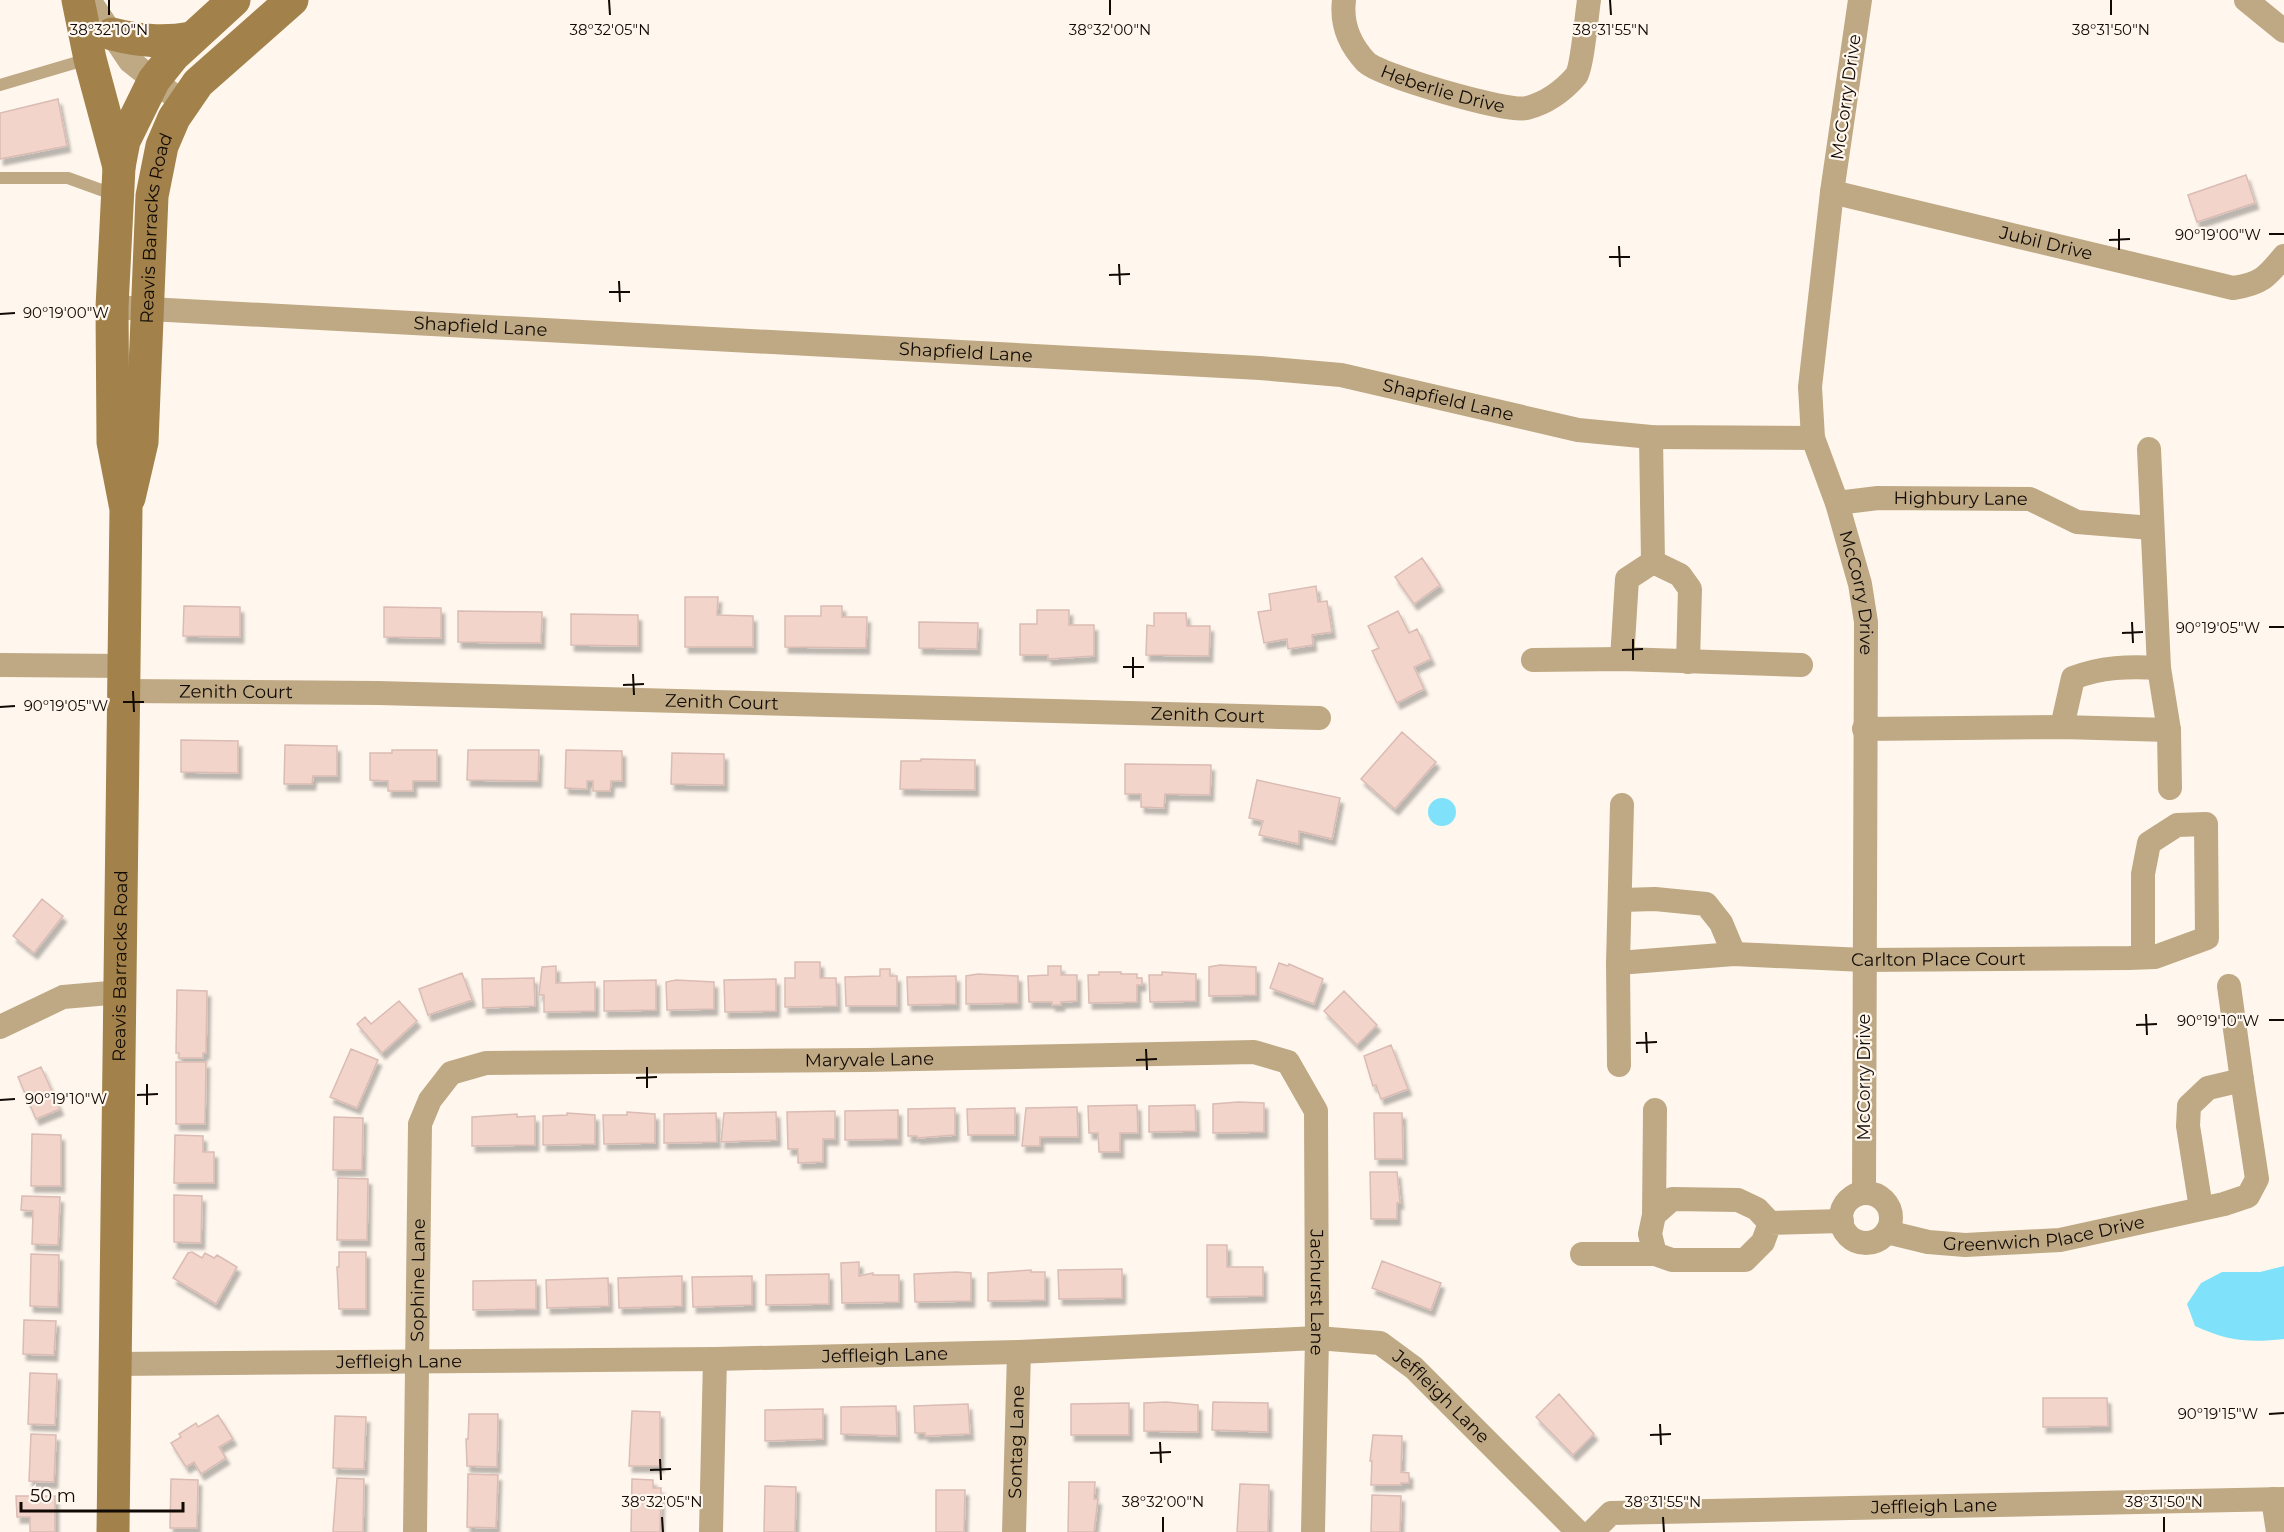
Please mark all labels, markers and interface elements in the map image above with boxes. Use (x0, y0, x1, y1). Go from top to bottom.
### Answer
text: 38°32'10"N (70, 20, 148, 39)
text: 38°32'05"N (570, 20, 650, 39)
text: 38°32'00"N (1069, 20, 1151, 39)
text: 38°31'55"N (1573, 20, 1649, 39)
text: 38°31'50"N (2072, 20, 2150, 39)
street label: McCorry Drive (1826, 33, 1866, 161)
street label: Heberlie Drive (1377, 60, 1507, 117)
street label: Reavis Barracks Road (136, 130, 177, 324)
street label: Jubil Drive (1996, 221, 2095, 265)
text: 90°19'00"W (2175, 225, 2261, 244)
text: 90°19'00"W (23, 303, 109, 322)
street label: Shapfield Lane (413, 312, 548, 341)
street label: Shapfield Lane (898, 338, 1033, 367)
street label: Shapfield Lane (1380, 374, 1516, 426)
street label: Highbury Lane (1894, 487, 2028, 510)
street label: McCorry Drive (1834, 528, 1877, 655)
text: 90°19'05"W (2176, 618, 2261, 637)
street label: Zenith Court (179, 680, 293, 703)
street label: Zenith Court (665, 690, 779, 715)
text: 90°19'05"W (24, 696, 109, 715)
street label: Zenith Court (1150, 703, 1265, 728)
street label: Reavis Barracks Road (108, 870, 132, 1062)
street label: Carlton Place Court (1851, 948, 2026, 971)
text: 90°19'10"W (2177, 1011, 2259, 1030)
street label: McCorry Drive (1853, 1013, 1875, 1140)
street label: Maryvale Lane (805, 1048, 934, 1071)
text: 90°19'10"W (25, 1089, 107, 1108)
street label: Greenwich Place Drive (1942, 1211, 2147, 1256)
street label: Sophine Lane (406, 1218, 430, 1342)
street label: Jachurst Lane (1306, 1228, 1328, 1356)
street label: Jeffleigh Lane (821, 1343, 948, 1368)
street label: Jeffleigh Lane (1387, 1344, 1494, 1448)
street label: Jeffleigh Lane (335, 1350, 462, 1373)
street label: Sontag Lane (1004, 1385, 1029, 1499)
text: 90°19'15"W (2178, 1404, 2259, 1423)
scale bar (21, 1475, 183, 1513)
text: 50 m (30, 1485, 76, 1507)
text: 38°32'05"N (622, 1492, 702, 1511)
text: 38°32'00"N (1122, 1492, 1204, 1511)
text: 38°31'55"N (1625, 1492, 1701, 1511)
text: 38°31'50"N (2125, 1492, 2203, 1511)
street label: Jeffleigh Lane (1870, 1494, 1998, 1519)

